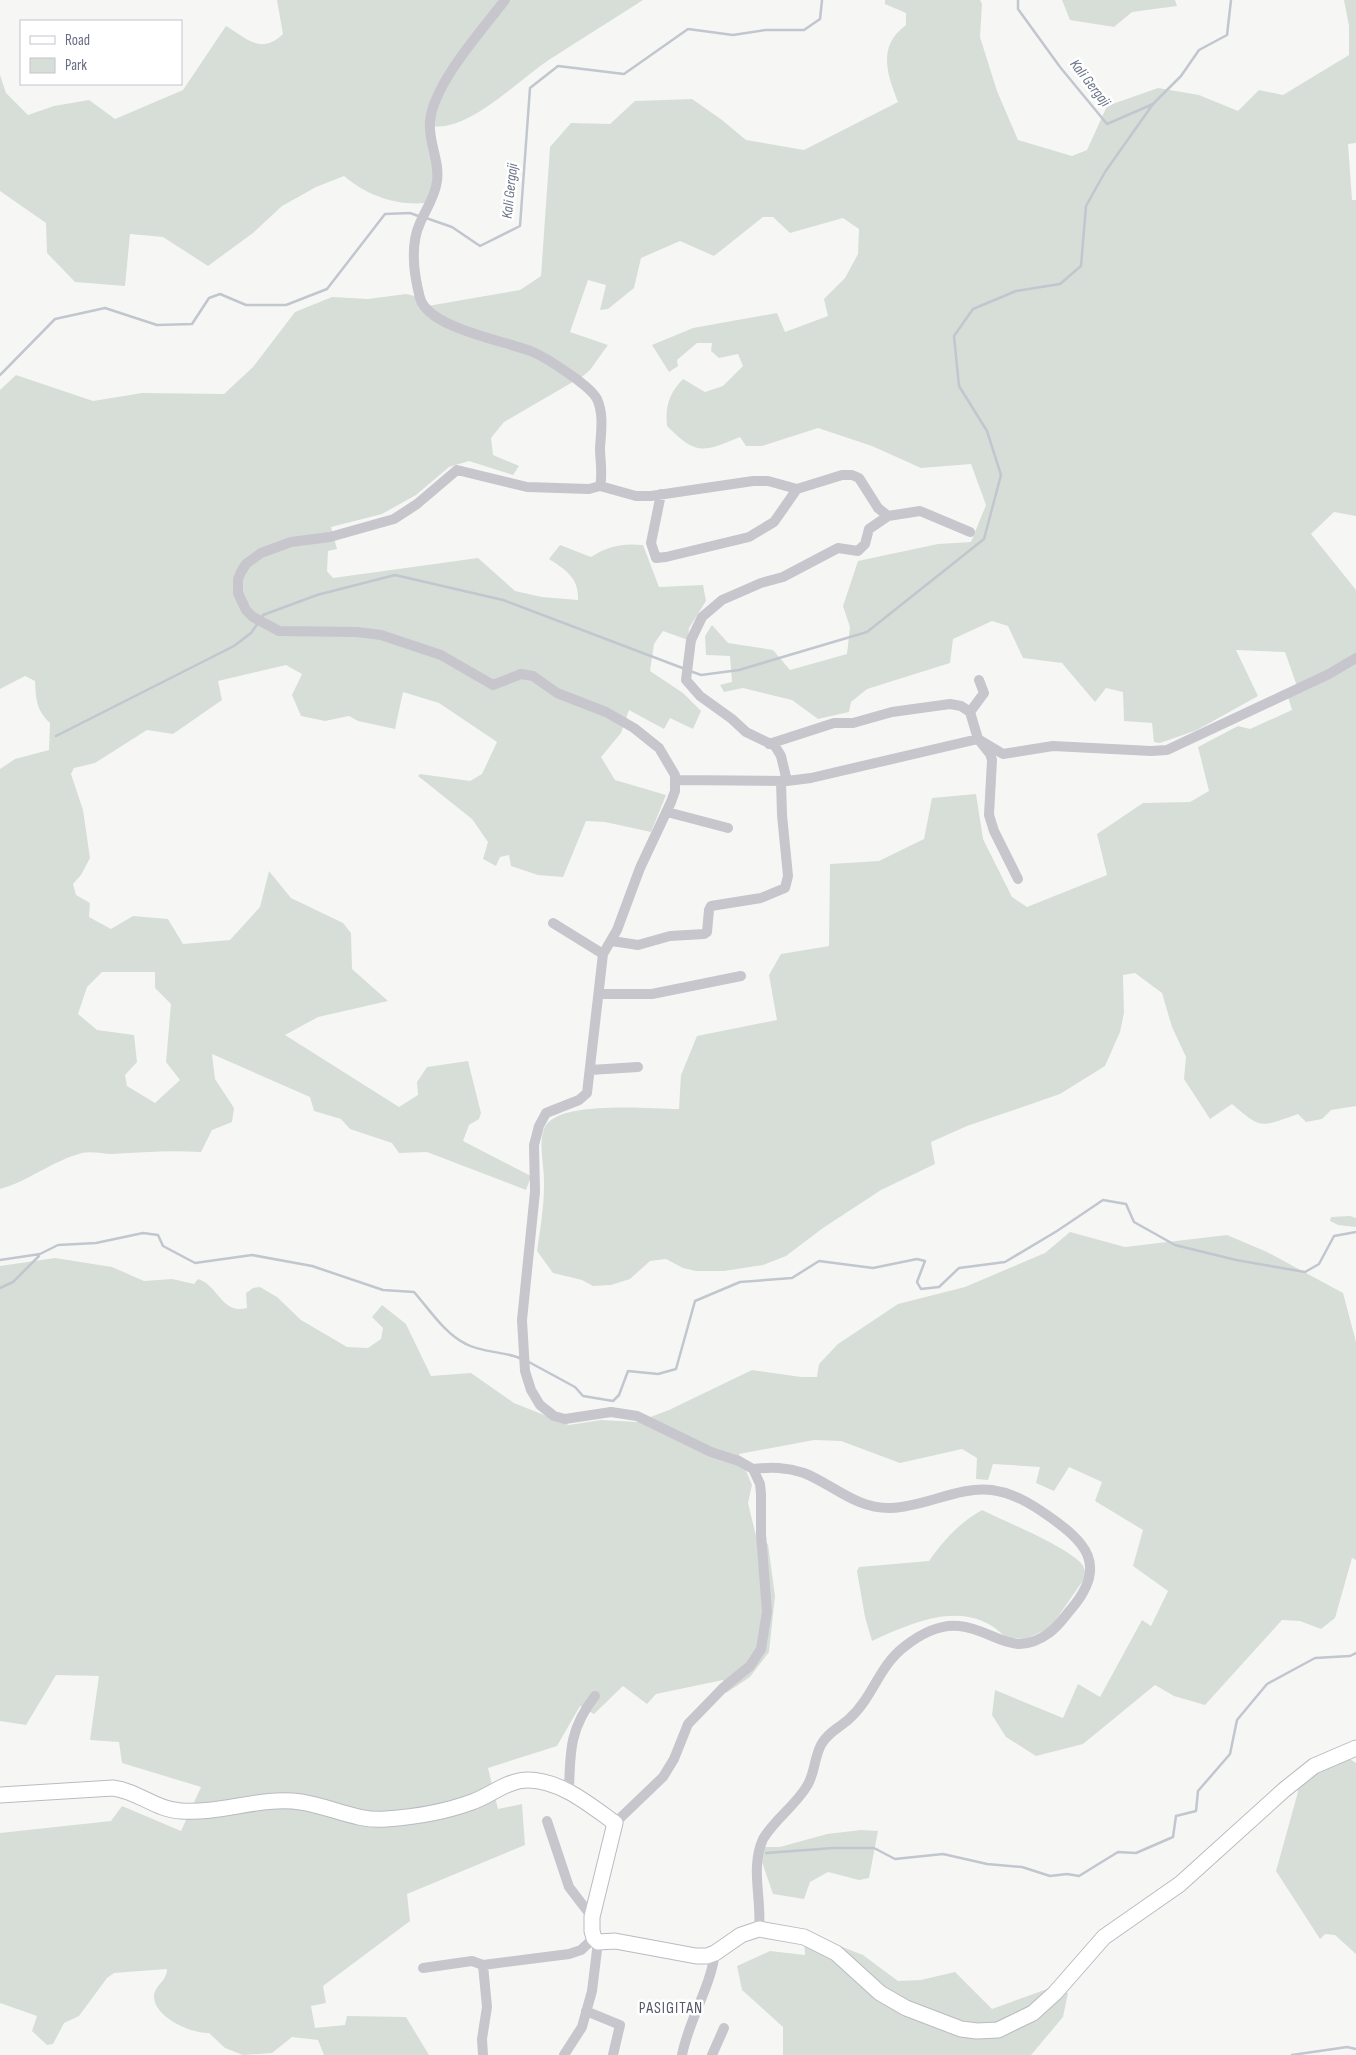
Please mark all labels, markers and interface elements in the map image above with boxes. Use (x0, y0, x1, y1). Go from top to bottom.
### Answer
legend (20, 20, 182, 85)
text: Road (65, 31, 90, 50)
water label: Kali Gergaji (1065, 55, 1115, 112)
text: Park (65, 56, 87, 75)
water label: Kali Gergaji (498, 161, 522, 220)
district label: PASIGITAN (639, 1999, 703, 2018)

